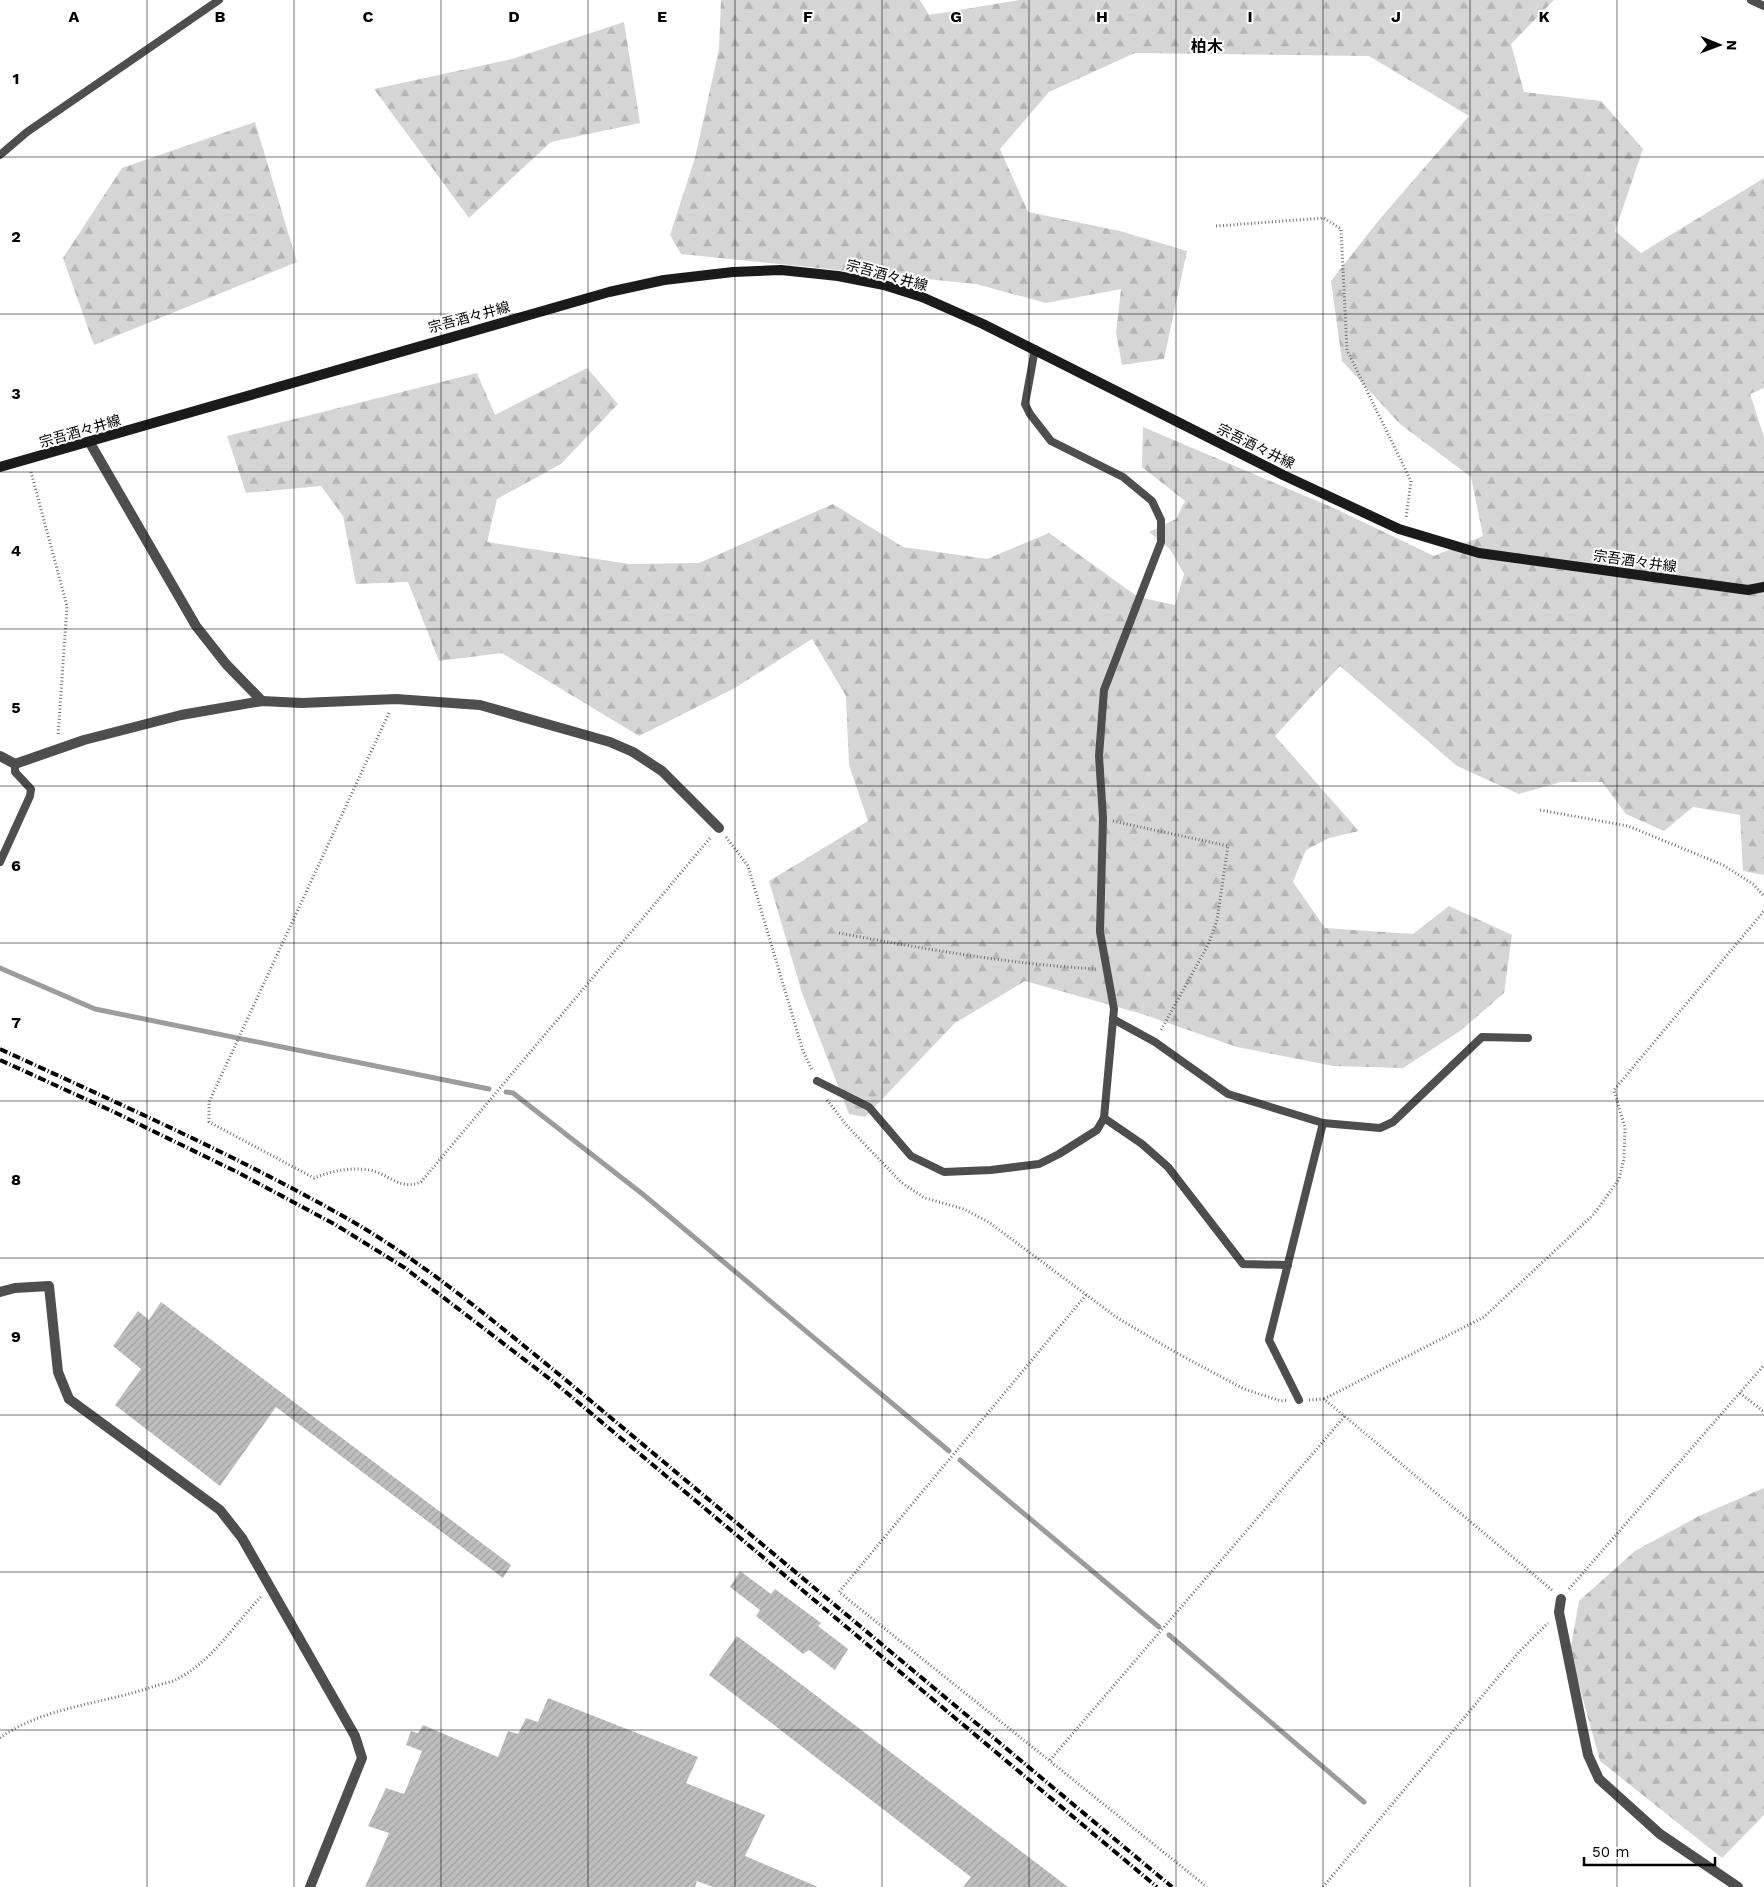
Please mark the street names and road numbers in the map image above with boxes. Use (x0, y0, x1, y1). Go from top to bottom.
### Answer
street label: 宗吾酒々井線 (844, 256, 930, 294)
street label: 宗吾酒々井線 (426, 298, 512, 336)
street label: 宗吾酒々井線 (37, 412, 123, 450)
street label: 宗吾酒々井線 (1215, 420, 1297, 472)
street label: 宗吾酒々井線 (1592, 547, 1678, 575)

